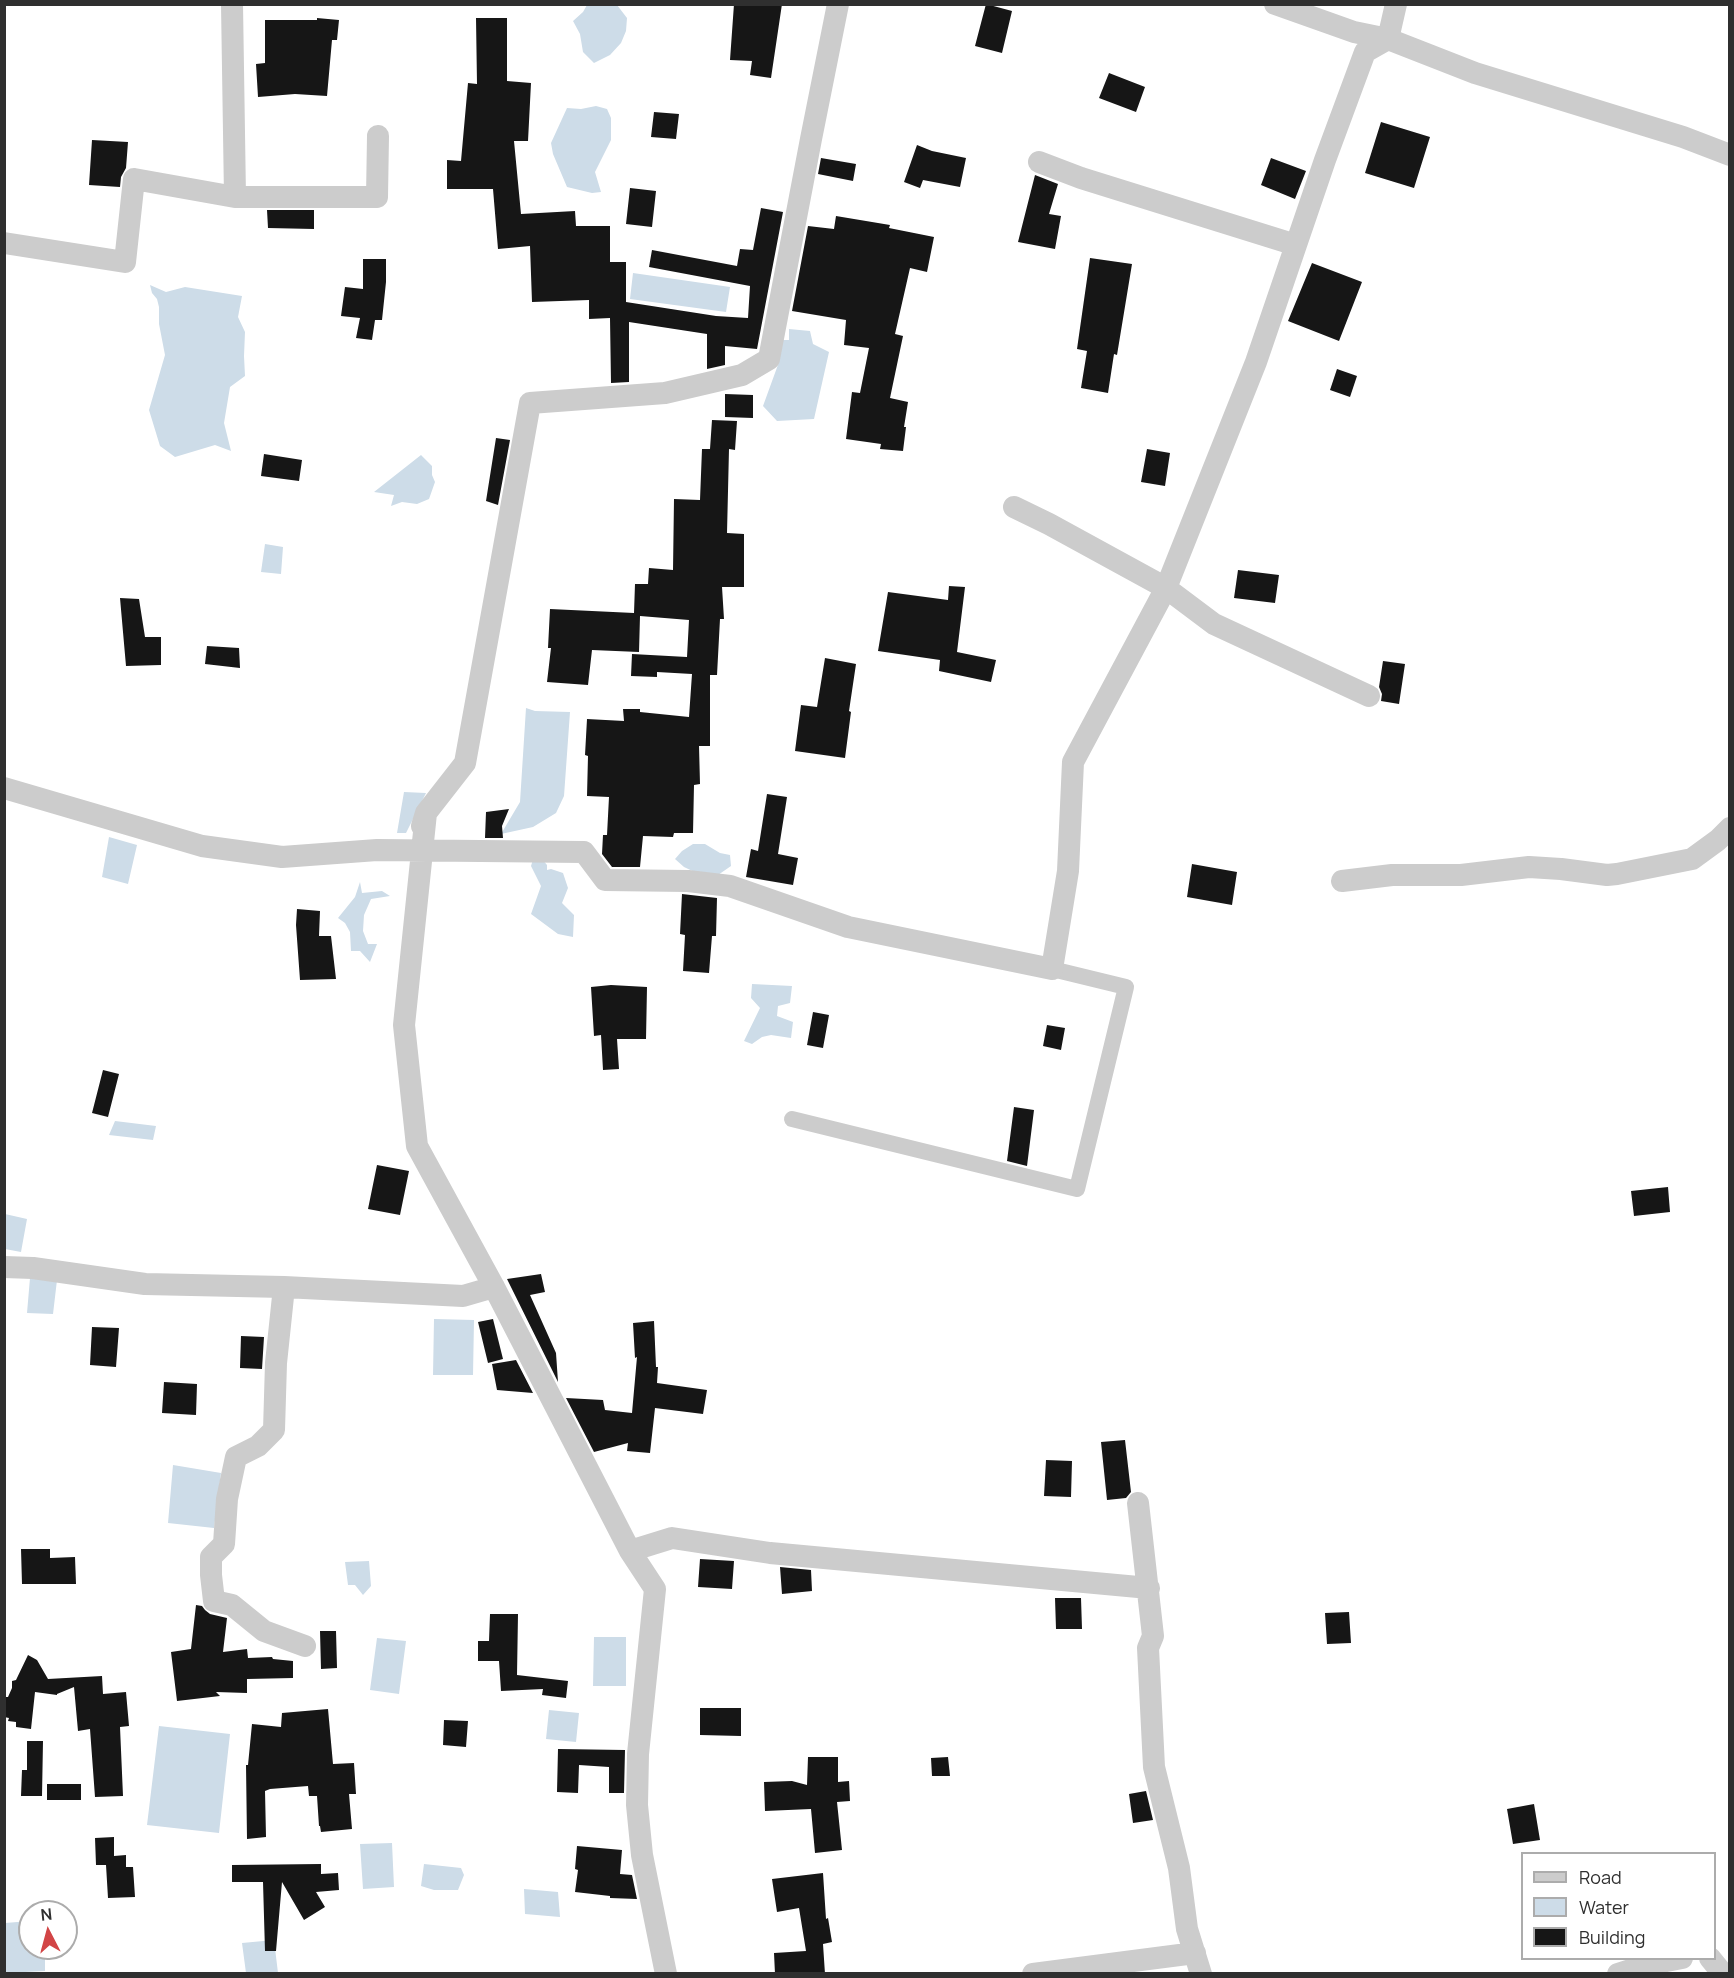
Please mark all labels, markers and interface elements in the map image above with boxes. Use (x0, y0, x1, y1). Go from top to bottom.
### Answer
legend (1521, 1852, 1716, 1960)
text: Road (1579, 1865, 1622, 1889)
text: Water (1579, 1895, 1629, 1919)
north arrow (18, 1900, 78, 1960)
text: N (39, 1903, 53, 1926)
text: Building (1579, 1925, 1645, 1949)

